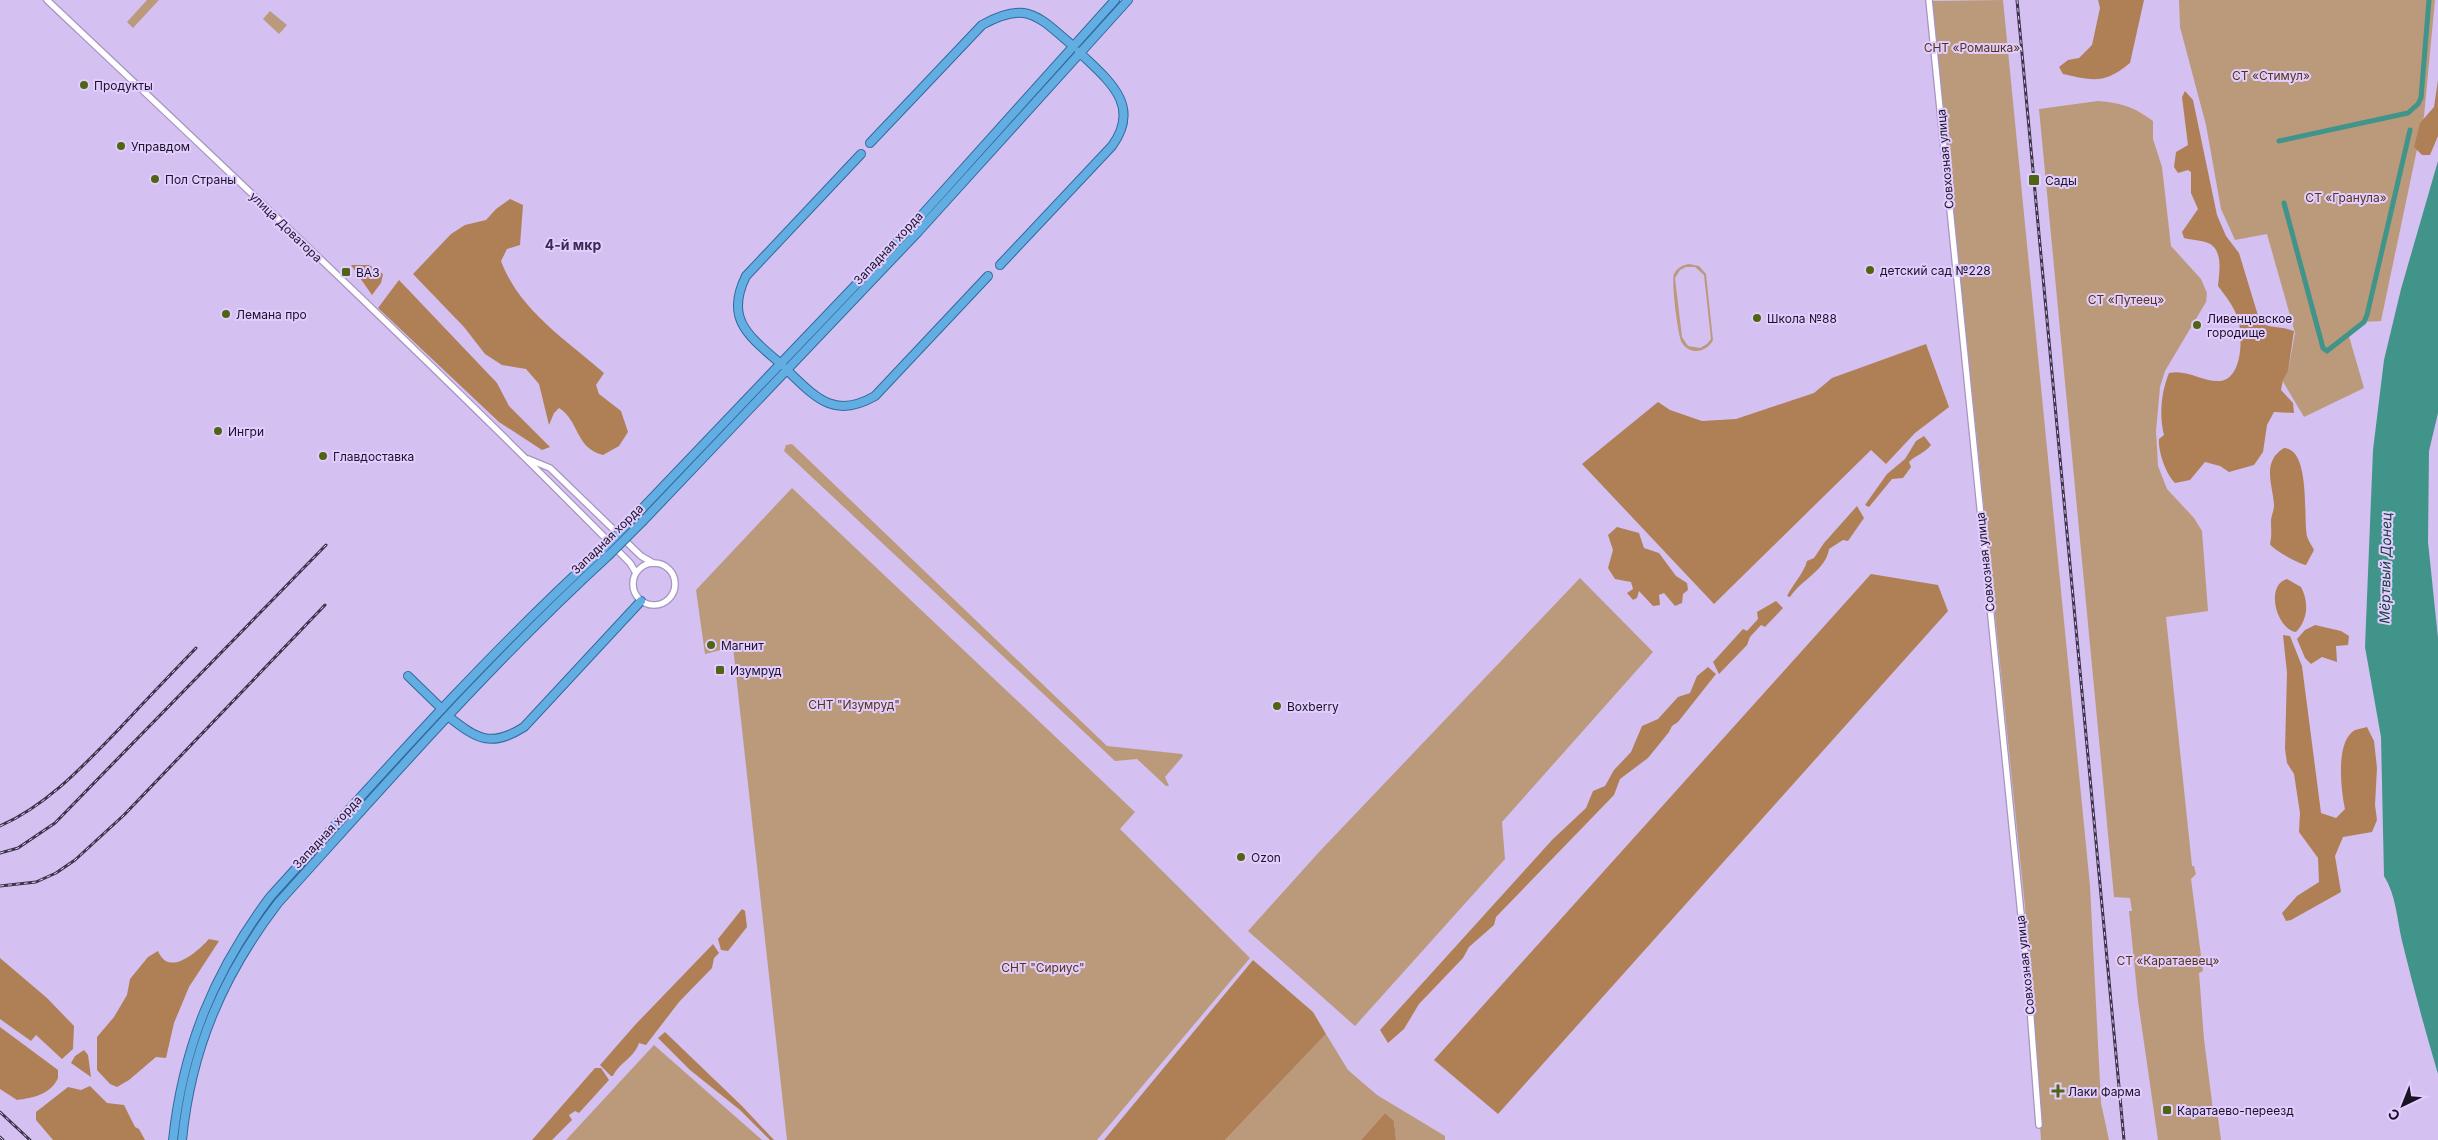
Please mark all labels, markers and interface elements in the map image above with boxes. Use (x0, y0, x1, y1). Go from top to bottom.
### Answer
park label: СНТ «Ромашка» (1924, 40, 2020, 55)
park label: СТ «Стимул» (2232, 68, 2310, 83)
place label: Продукты (94, 78, 153, 93)
marker: Продукты (78, 79, 90, 91)
street label: Совхозная улица (1933, 108, 1957, 210)
place label: Управдом (131, 139, 190, 154)
marker: Управдом (115, 140, 127, 152)
place label: Пол Страны (165, 172, 236, 187)
marker: Пол Страны (149, 173, 161, 185)
marker: Сады (2027, 173, 2041, 187)
place label: Сады (2045, 173, 2077, 188)
street label: улица Доватора (247, 189, 325, 265)
park label: СТ «Гранула» (2305, 190, 2387, 205)
street label: Западная хорда (850, 208, 926, 288)
district label: 4-й мкр (545, 236, 601, 253)
place label: детский сад №228 (1880, 263, 1991, 278)
marker: детский сад №228 (1864, 264, 1876, 276)
place label: ВАЗ (356, 265, 380, 280)
marker: ВАЗ (340, 266, 352, 278)
park label: СТ «Путеец» (2088, 292, 2164, 307)
place label: Лемана про (236, 307, 307, 322)
marker: Лемана про (220, 308, 232, 320)
place label: Школа №88 (1767, 311, 1837, 326)
place label: Ливенцовское городище (2207, 311, 2292, 340)
marker: Школа №88 (1751, 312, 1763, 324)
marker: Ливенцовское городище (2191, 319, 2203, 331)
place label: Ингри (228, 424, 264, 439)
marker: Ингри (212, 425, 224, 437)
place label: Главдоставка (333, 449, 414, 464)
marker: Главдоставка (317, 450, 329, 462)
street label: Западная хорда (568, 501, 646, 577)
street label: Совхозная улица (1972, 511, 1998, 613)
water label: Мёртвый Донец (2376, 512, 2394, 624)
place label: Магнит (721, 638, 764, 653)
marker: Магнит (705, 639, 717, 651)
place label: Изумруд (730, 663, 782, 678)
marker: Изумруд (714, 664, 726, 676)
park label: СНТ "Изумруд" (808, 697, 900, 712)
place label: Boxberry (1287, 699, 1339, 714)
marker: Boxberry (1271, 700, 1283, 712)
street label: Западная хорда (289, 792, 365, 872)
place label: Ozon (1251, 850, 1281, 865)
marker: Ozon (1235, 851, 1247, 863)
street label: Совхозная улица (2012, 914, 2038, 1016)
park label: СТ «Каратаевец» (2116, 953, 2220, 968)
park label: СНТ "Сириус" (1001, 960, 1085, 975)
north arrow (2378, 1080, 2428, 1130)
place label: Лаки Фарма (2068, 1084, 2141, 1099)
marker: Лаки Фарма (2052, 1085, 2064, 1097)
place label: Каратаево-переезд (2177, 1103, 2294, 1118)
marker: Каратаево-переезд (2161, 1104, 2173, 1116)
text: С (2384, 1105, 2403, 1125)

